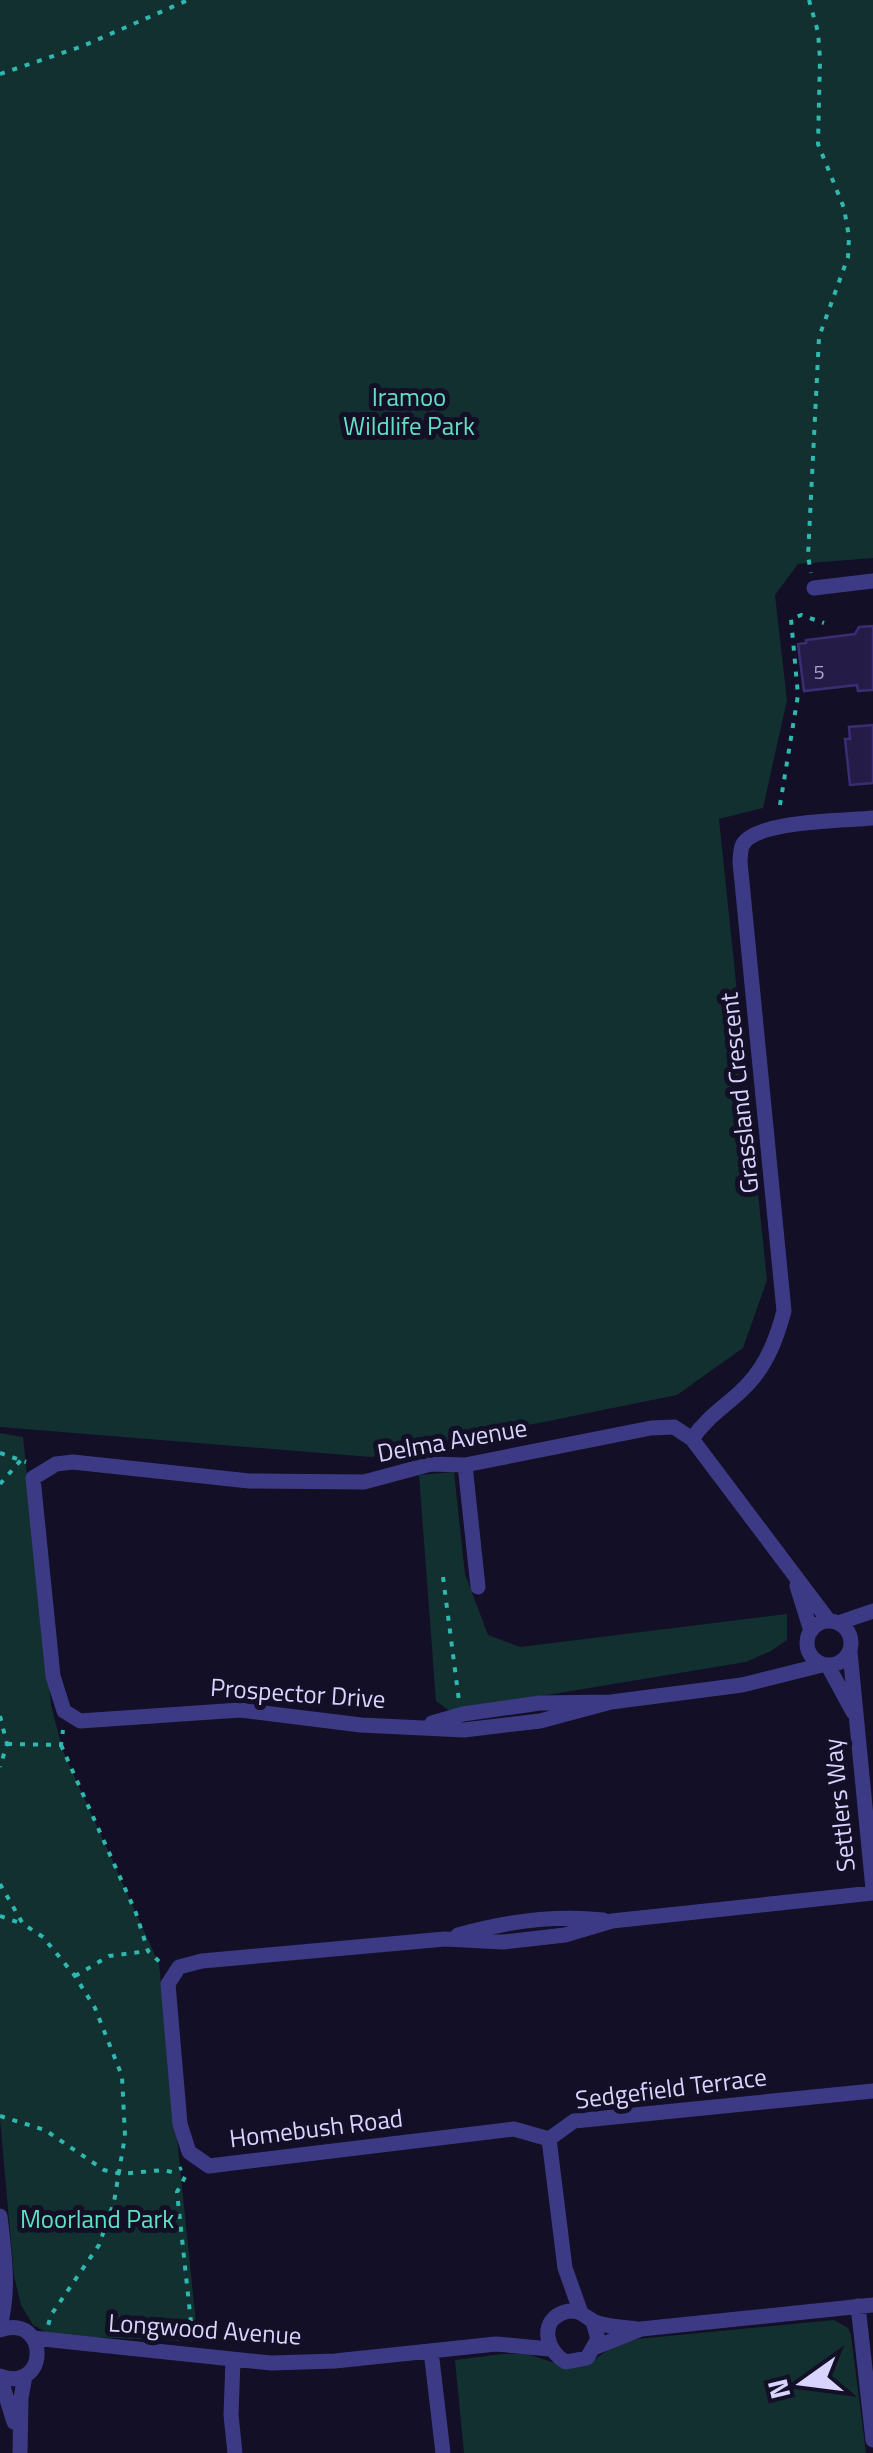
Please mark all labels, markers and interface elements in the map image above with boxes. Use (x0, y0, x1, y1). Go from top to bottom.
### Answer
park label: Iramoo Wildlife Park (343, 378, 475, 445)
house number: 5 (813, 656, 825, 687)
street label: Grassland Crescent (710, 990, 768, 1195)
street label: Delma Avenue (374, 1408, 530, 1472)
street label: Prospector Drive (209, 1668, 387, 1718)
street label: Settlers Way (813, 1736, 865, 1874)
street label: Sedgefield Terrace (573, 2057, 769, 2119)
street label: Homebush Road (227, 2099, 405, 2157)
park label: Moorland Park (20, 2200, 174, 2238)
street label: Longwood Avenue (107, 2303, 303, 2355)
north arrow (753, 2333, 853, 2433)
text: N (755, 2375, 801, 2404)

